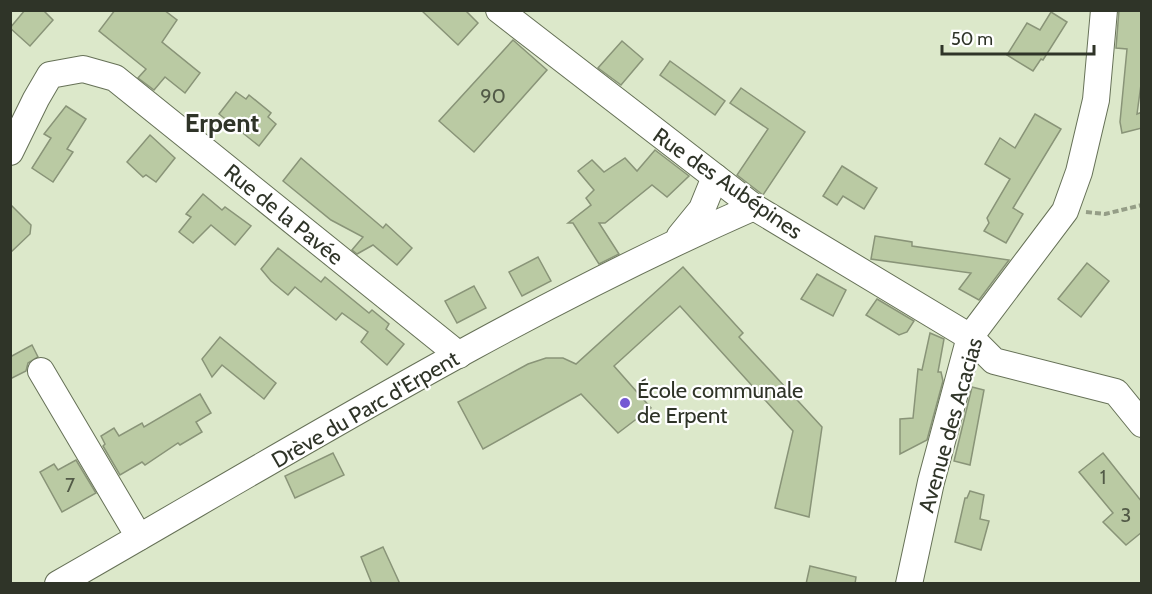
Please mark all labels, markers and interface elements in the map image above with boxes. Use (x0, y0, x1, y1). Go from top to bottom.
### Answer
scale bar (942, 18, 1094, 56)
text: 50 m (951, 28, 993, 50)
house number: 90 (480, 84, 506, 108)
district label: Erpent (185, 107, 259, 139)
street label: Rue des Aubépines (648, 122, 808, 245)
street label: Rue de la Pavée (219, 158, 349, 271)
street label: Avenue des Acacias (913, 335, 988, 516)
street label: Drève du Parc d'Erpent (267, 345, 464, 474)
place label: École communale de Erpent (637, 377, 803, 429)
marker: École communale de Erpent (618, 396, 632, 410)
house number: 1 (1100, 465, 1106, 489)
house number: 7 (65, 473, 75, 497)
house number: 3 (1121, 503, 1131, 527)

